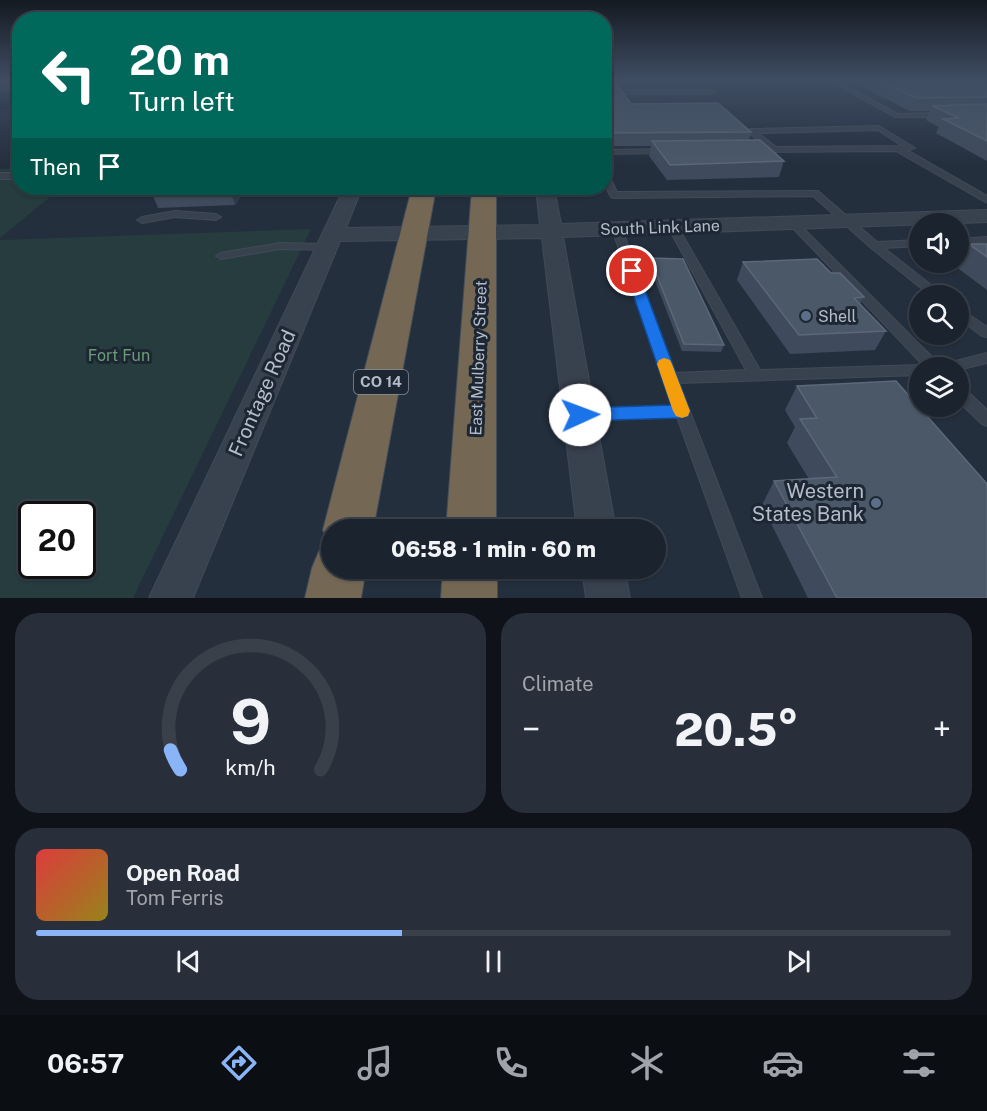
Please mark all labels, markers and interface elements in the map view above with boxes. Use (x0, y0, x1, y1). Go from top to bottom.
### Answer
text: 20 m (129, 35, 230, 84)
icon: left (30, 36, 108, 114)
text: Turn left (129, 85, 235, 117)
icon: arrive (93, 150, 126, 183)
text: Then (30, 154, 81, 180)
map controls (909, 213, 969, 417)
button: sound (909, 213, 969, 273)
street label: South Link Lane (600, 216, 720, 239)
pin (606, 245, 657, 296)
icon: arrive (615, 254, 648, 287)
street label: East Mulberry Street (466, 280, 491, 436)
button: search (909, 285, 969, 345)
place label: Shell (818, 307, 857, 326)
marker: Shell (799, 309, 813, 323)
street label: Frontage Road (223, 326, 301, 460)
park label: Fort Fun (88, 346, 150, 365)
button: layers (909, 357, 969, 417)
road number: CO 14 (354, 370, 408, 394)
position arrow (548, 383, 612, 447)
place label: Western States Bank (752, 479, 864, 526)
marker: Western States Bank (869, 496, 883, 510)
speed limit sign: 20 (18, 501, 96, 579)
text: 06:58 · 1 min · 60 m (391, 536, 596, 562)
text: Climate (522, 672, 594, 696)
text: 9 (230, 685, 271, 758)
text: 20.5° (674, 703, 799, 756)
text: − (522, 710, 540, 748)
text: + (933, 710, 951, 748)
text: km/h (225, 755, 276, 780)
text: Open Road (126, 860, 240, 886)
text: Tom Ferris (126, 886, 224, 910)
icon: previous (172, 945, 205, 978)
icon: pause (477, 945, 510, 978)
icon: next (782, 945, 815, 978)
icon: directions (218, 1042, 260, 1084)
icon: music (354, 1042, 396, 1084)
icon: phone (490, 1042, 532, 1084)
icon: climate (626, 1042, 668, 1084)
icon: car (762, 1042, 804, 1084)
icon: filters (898, 1042, 940, 1084)
text: 06:57 (47, 1047, 125, 1079)

